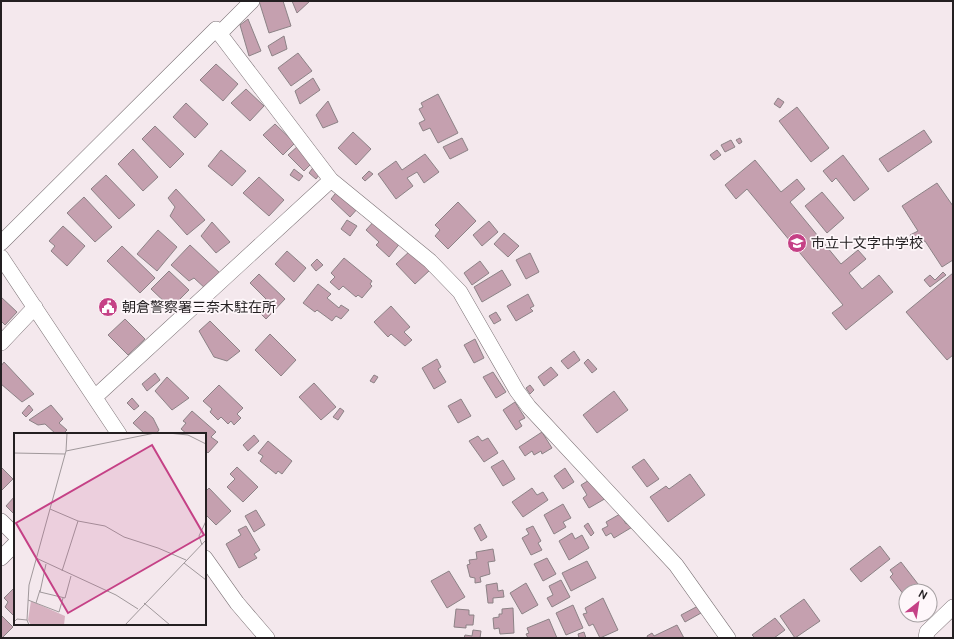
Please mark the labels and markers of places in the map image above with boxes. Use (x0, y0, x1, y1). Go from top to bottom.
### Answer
school or university icon: 市立十文字中学校 (786, 232, 808, 254)
place label: 市立十文字中学校 (811, 235, 923, 251)
public building icon: 朝倉警察署三奈木駐在所 (97, 296, 119, 318)
place label: 朝倉警察署三奈木駐在所 (122, 299, 276, 315)

